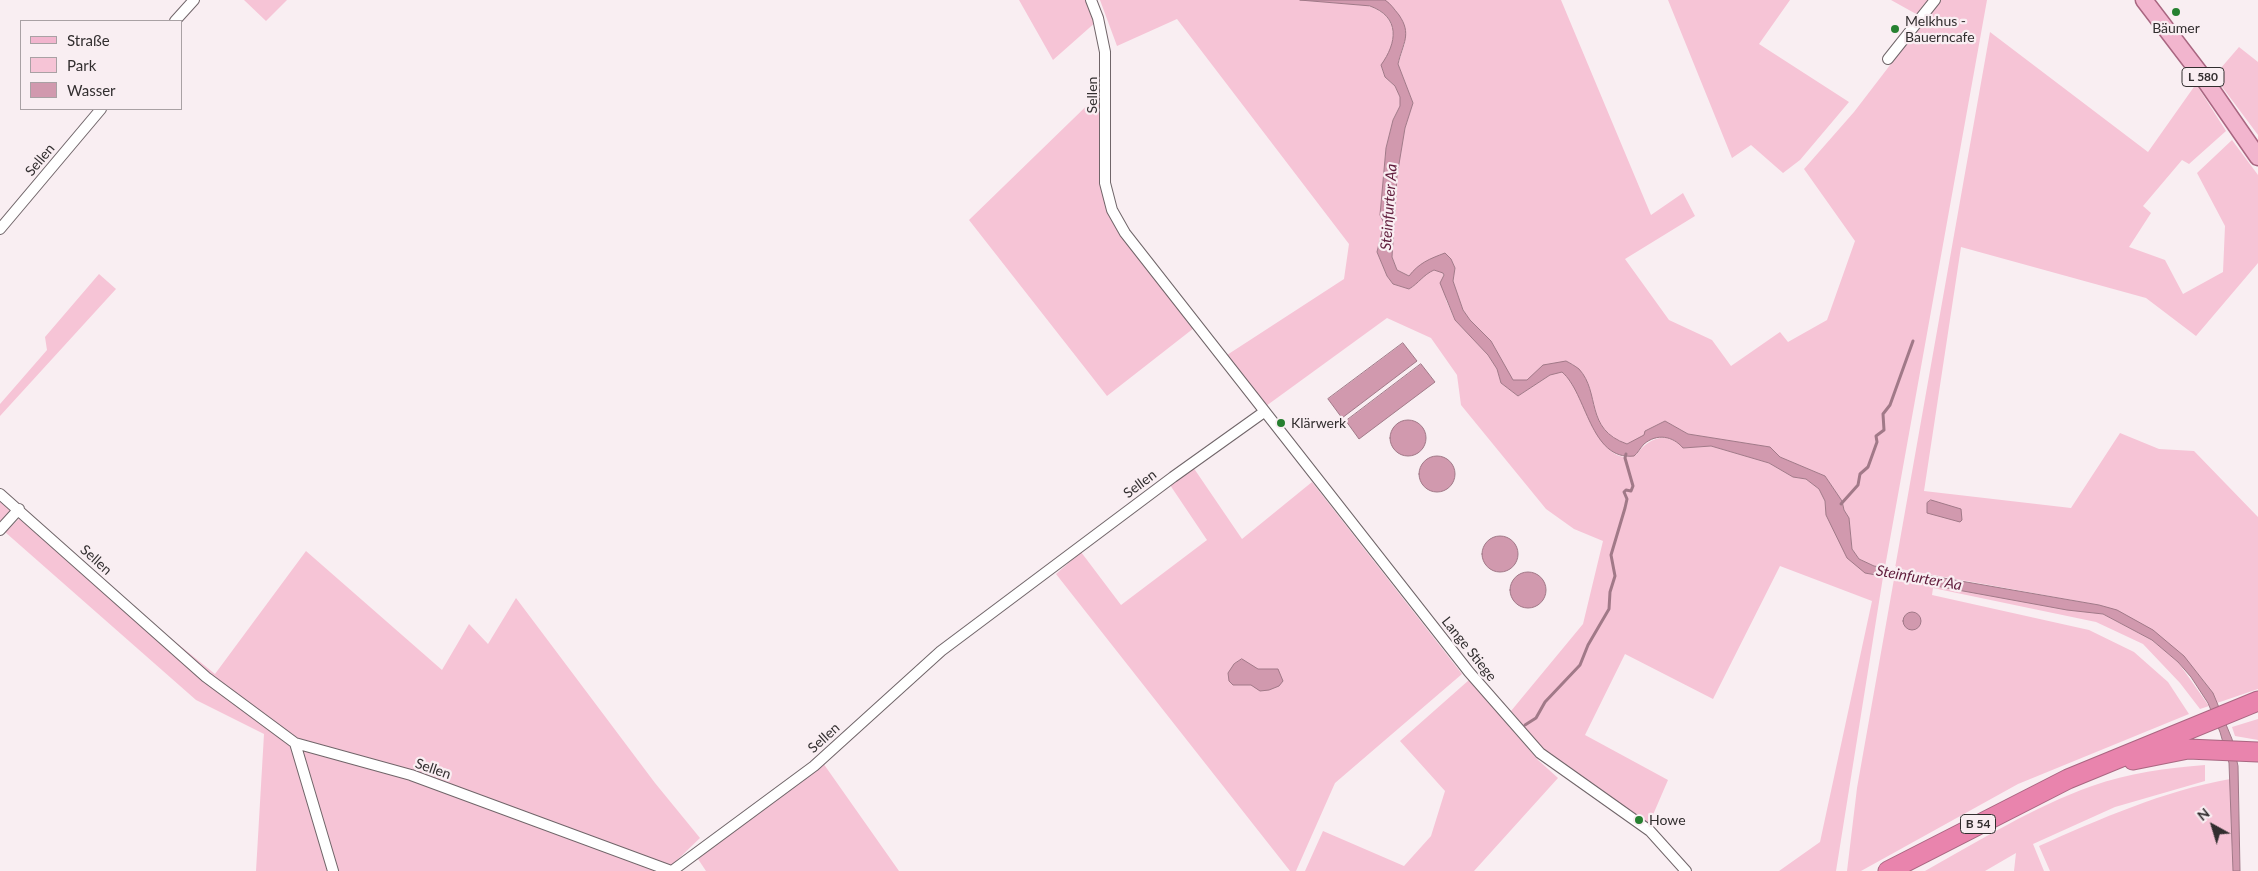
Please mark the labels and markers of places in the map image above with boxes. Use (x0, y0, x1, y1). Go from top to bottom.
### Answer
marker: Bäumer (2170, 6, 2182, 18)
place label: Melkhus - Bauerncafe (1905, 13, 1975, 46)
place label: Bäumer (2152, 20, 2200, 36)
marker: Melkhus - Bauerncafe (1889, 23, 1901, 35)
place label: Klärwerk (1291, 415, 1346, 431)
marker: Klärwerk (1275, 417, 1287, 429)
place label: Howe (1649, 812, 1686, 828)
marker: Howe (1633, 814, 1645, 826)

